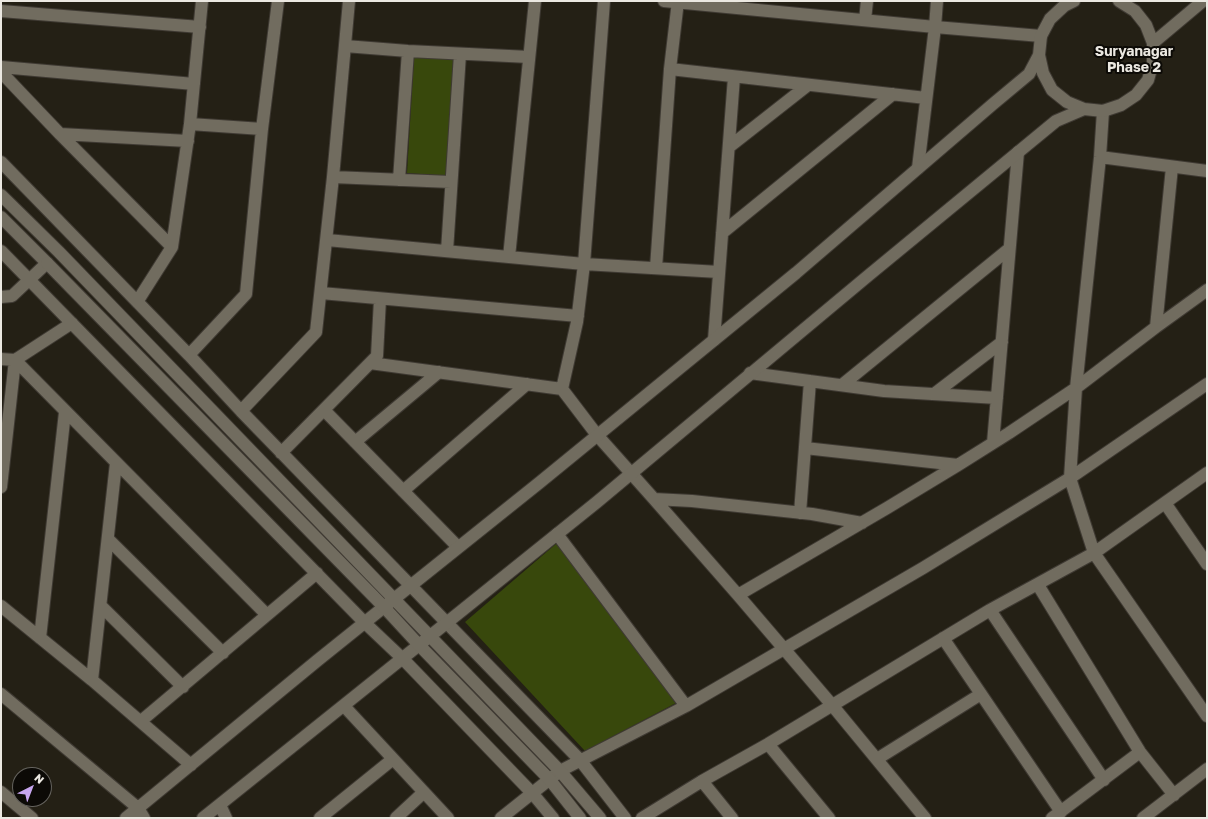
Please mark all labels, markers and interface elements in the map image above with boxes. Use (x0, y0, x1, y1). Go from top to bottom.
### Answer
district label: Suryanagar Phase 2 (1095, 44, 1173, 76)
north arrow (12, 767, 52, 807)
text: N (32, 771, 47, 786)

